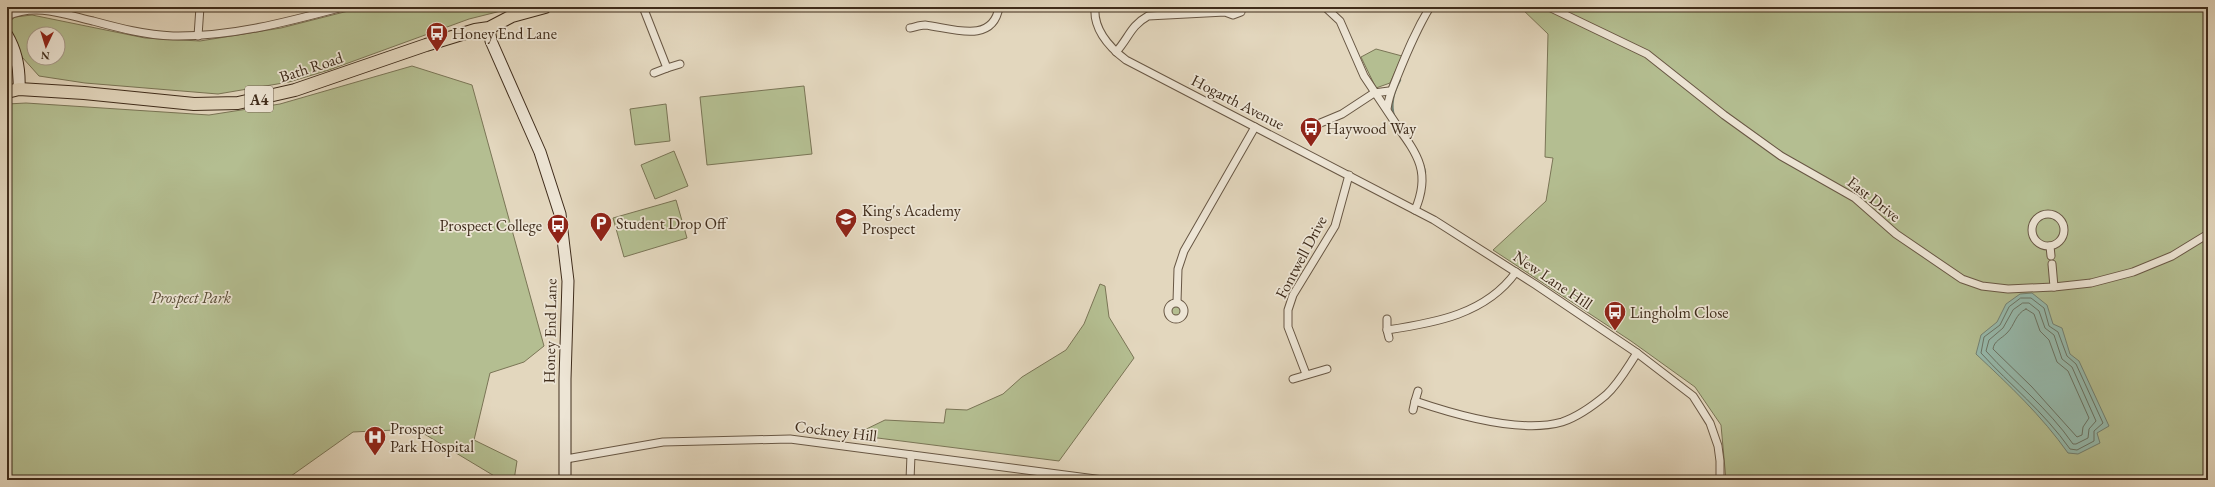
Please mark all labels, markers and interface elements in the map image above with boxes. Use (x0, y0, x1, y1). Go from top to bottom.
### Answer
bus stop icon: Honey End Lane (424, 20, 450, 53)
place label: Honey End Lane (452, 23, 557, 44)
north arrow (26, 26, 66, 66)
street label: Bath Road (276, 47, 346, 87)
text: N (40, 49, 50, 63)
street label: Hogarth Avenue (1188, 70, 1288, 134)
road number: A4 (245, 86, 273, 112)
bus stop icon: Haywood Way (1298, 115, 1324, 148)
place label: Haywood Way (1326, 118, 1417, 139)
street label: East Drive (1843, 171, 1905, 227)
place label: King's Academy Prospect (862, 200, 962, 239)
school or university icon: King's Academy Prospect (833, 206, 859, 239)
parking icon: Student Drop Off (588, 210, 614, 243)
bus stop icon: Prospect College (545, 212, 571, 245)
street label: Fontwell Drive (1270, 212, 1332, 302)
place label: Student Drop Off (616, 213, 728, 234)
place label: Prospect College (439, 215, 542, 236)
street label: New Lane Hill (1509, 246, 1597, 314)
street label: Honey End Lane (539, 278, 561, 384)
park label: Prospect Park (151, 287, 232, 308)
bus stop icon: Lingholm Close (1602, 299, 1628, 332)
place label: Lingholm Close (1630, 302, 1729, 323)
street label: Cockney Hill (794, 416, 878, 446)
place label: Prospect Park Hospital (390, 418, 474, 457)
hospital icon: Prospect Park Hospital (362, 424, 388, 457)

